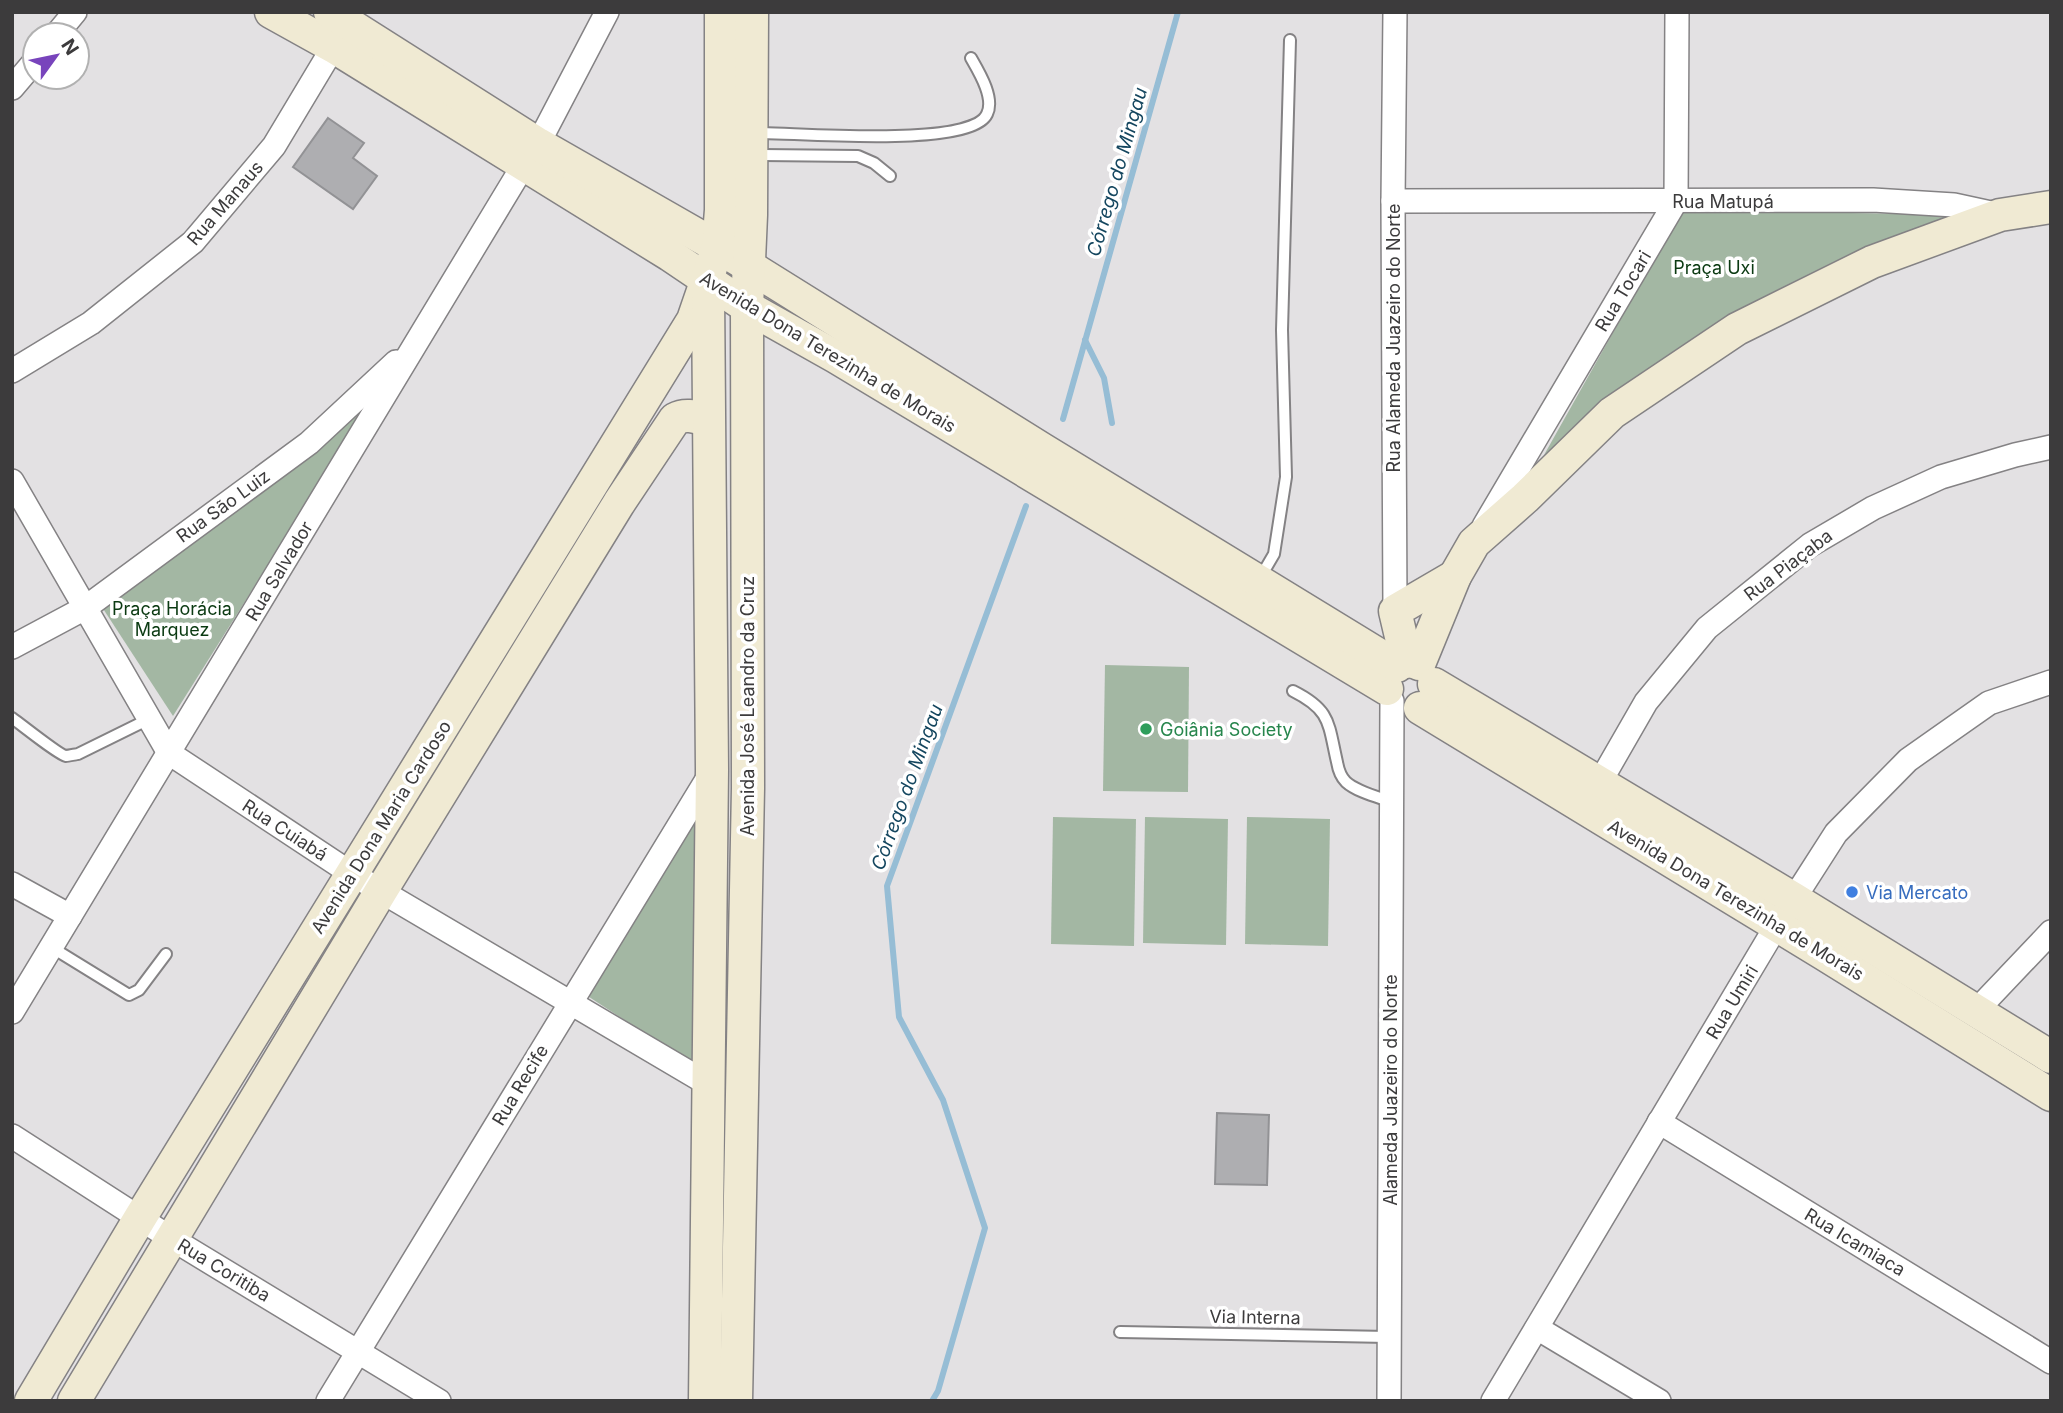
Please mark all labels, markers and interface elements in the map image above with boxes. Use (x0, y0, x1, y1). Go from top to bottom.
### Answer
north arrow (21, 21, 91, 91)
text: N (56, 35, 83, 59)
water label: Córrego do Mingau (1082, 85, 1152, 259)
street label: Rua Manaus (183, 157, 267, 249)
street label: Rua Matupá (1672, 191, 1774, 212)
street label: Rua Alameda Juazeiro do Norte (1383, 203, 1404, 473)
street label: Rua Tocari (1591, 247, 1655, 335)
park label: Praça Uxi (1673, 257, 1755, 278)
street label: Avenida Dona Terezinha de Morais (696, 267, 960, 437)
street label: Rua São Luiz (172, 465, 274, 547)
street label: Rua Salvador (241, 517, 317, 625)
street label: Rua Piaçaba (1740, 525, 1836, 605)
street label: Avenida José Leandro da Cruz (737, 576, 758, 836)
park label: Praça Horácia Marquez (112, 598, 232, 640)
water label: Córrego do Mingau (866, 701, 948, 873)
street label: Avenida Dona Maria Cardoso (307, 717, 455, 937)
place label: Goiânia Society (1160, 719, 1293, 740)
marker: Goiânia Society (1138, 721, 1154, 737)
street label: Rua Cuiabá (239, 795, 331, 865)
street label: Avenida Dona Terezinha de Morais (1604, 815, 1868, 985)
place label: Via Mercato (1866, 882, 1968, 903)
marker: Via Mercato (1844, 884, 1860, 900)
street label: Rua Umiri (1702, 961, 1762, 1043)
street label: Alameda Juazeiro do Norte (1380, 974, 1401, 1206)
street label: Rua Recife (488, 1041, 552, 1129)
street label: Rua Icamiaca (1801, 1204, 1909, 1280)
street label: Rua Coritiba (174, 1234, 274, 1306)
street label: Via Interna (1209, 1306, 1301, 1328)

